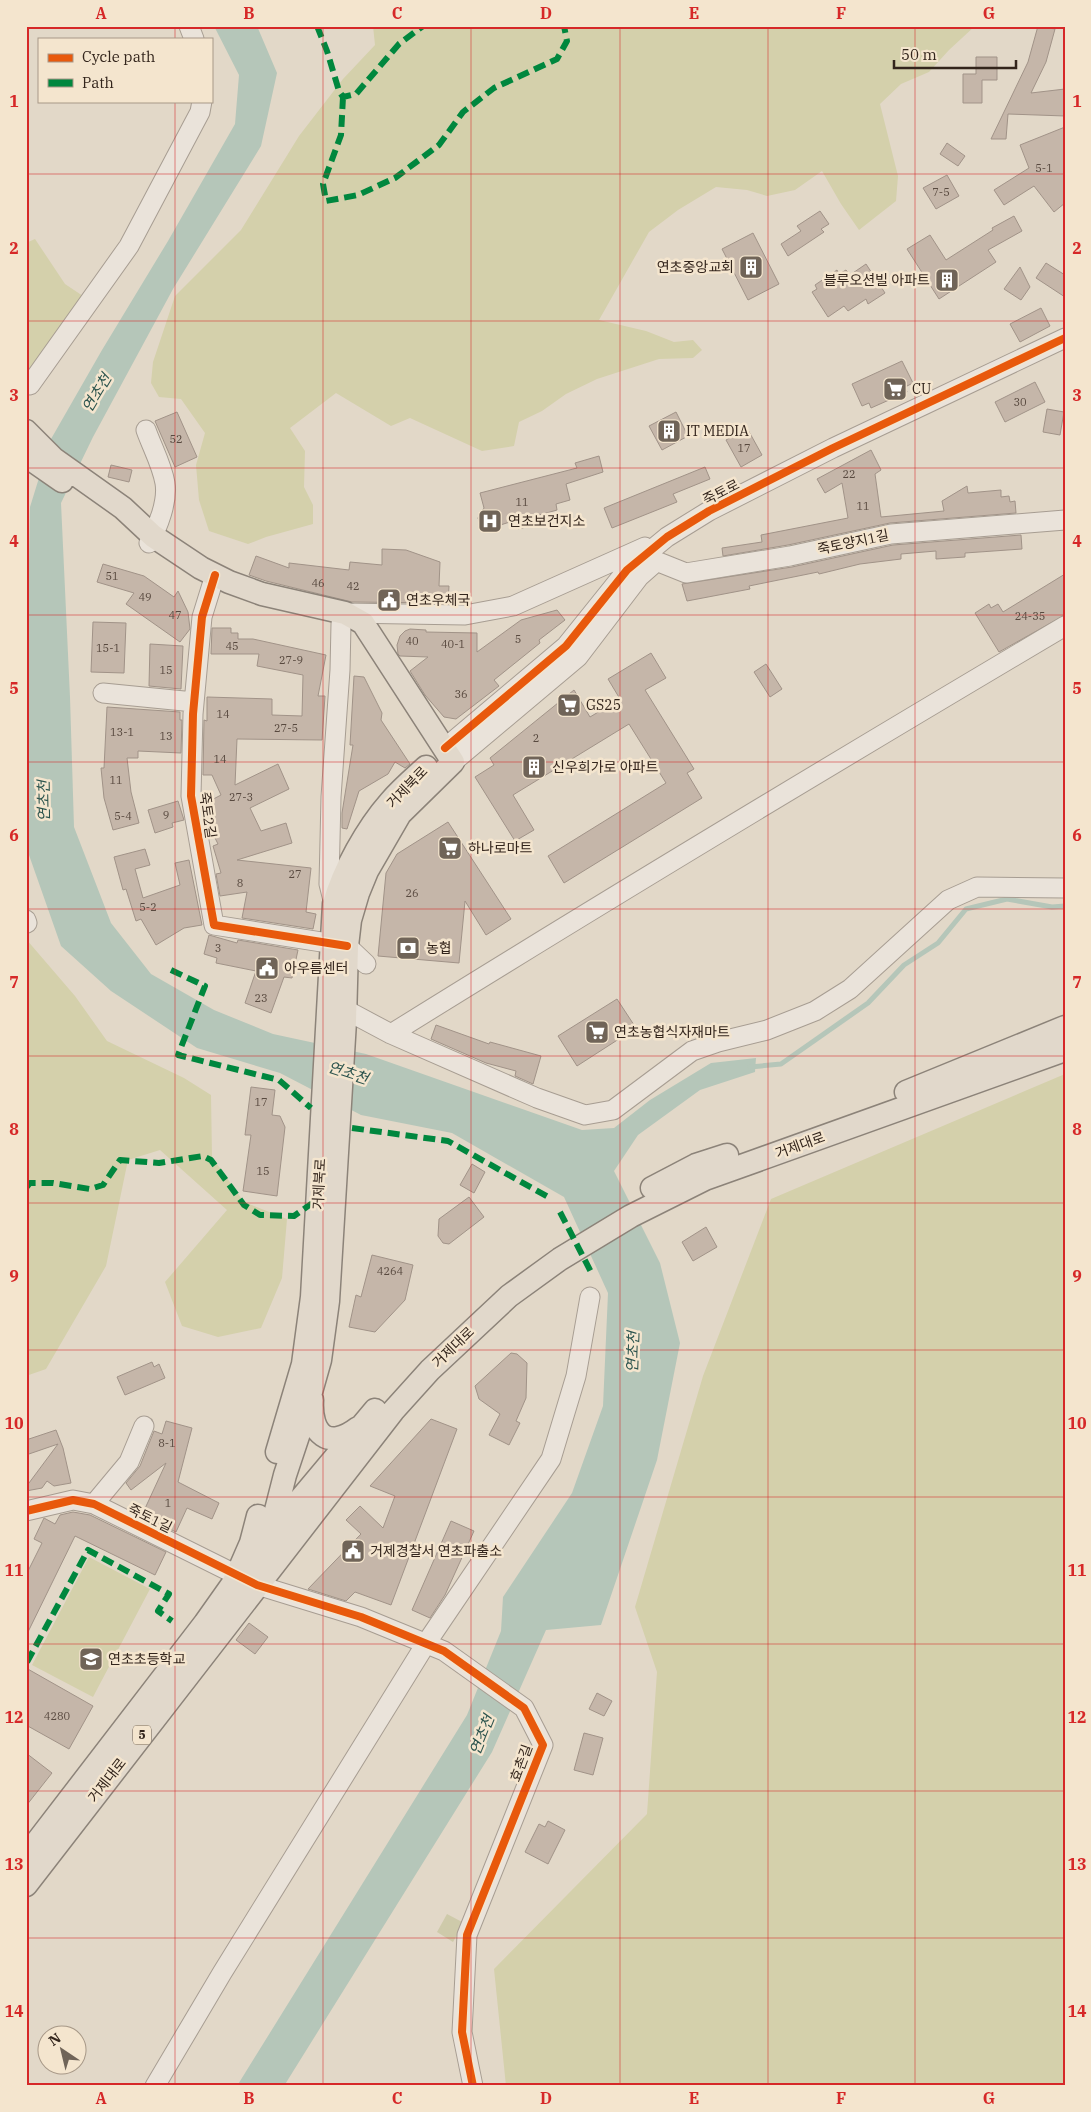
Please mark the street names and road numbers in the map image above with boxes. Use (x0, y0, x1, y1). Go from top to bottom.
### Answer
street label: 죽토로 (700, 475, 742, 509)
street label: 죽토양지1길 (816, 526, 890, 558)
street label: 거제북로 (383, 762, 431, 812)
street label: 죽토2길 (196, 790, 220, 840)
street label: 거제대로 (773, 1128, 827, 1162)
street label: 거제북로 (309, 1158, 329, 1210)
street label: 거제대로 (428, 1323, 478, 1371)
street label: 죽토1길 (125, 1500, 175, 1536)
road number: 5 (133, 1726, 151, 1744)
street label: 효촌길 (506, 1742, 536, 1784)
street label: 거제대로 (84, 1754, 130, 1806)

